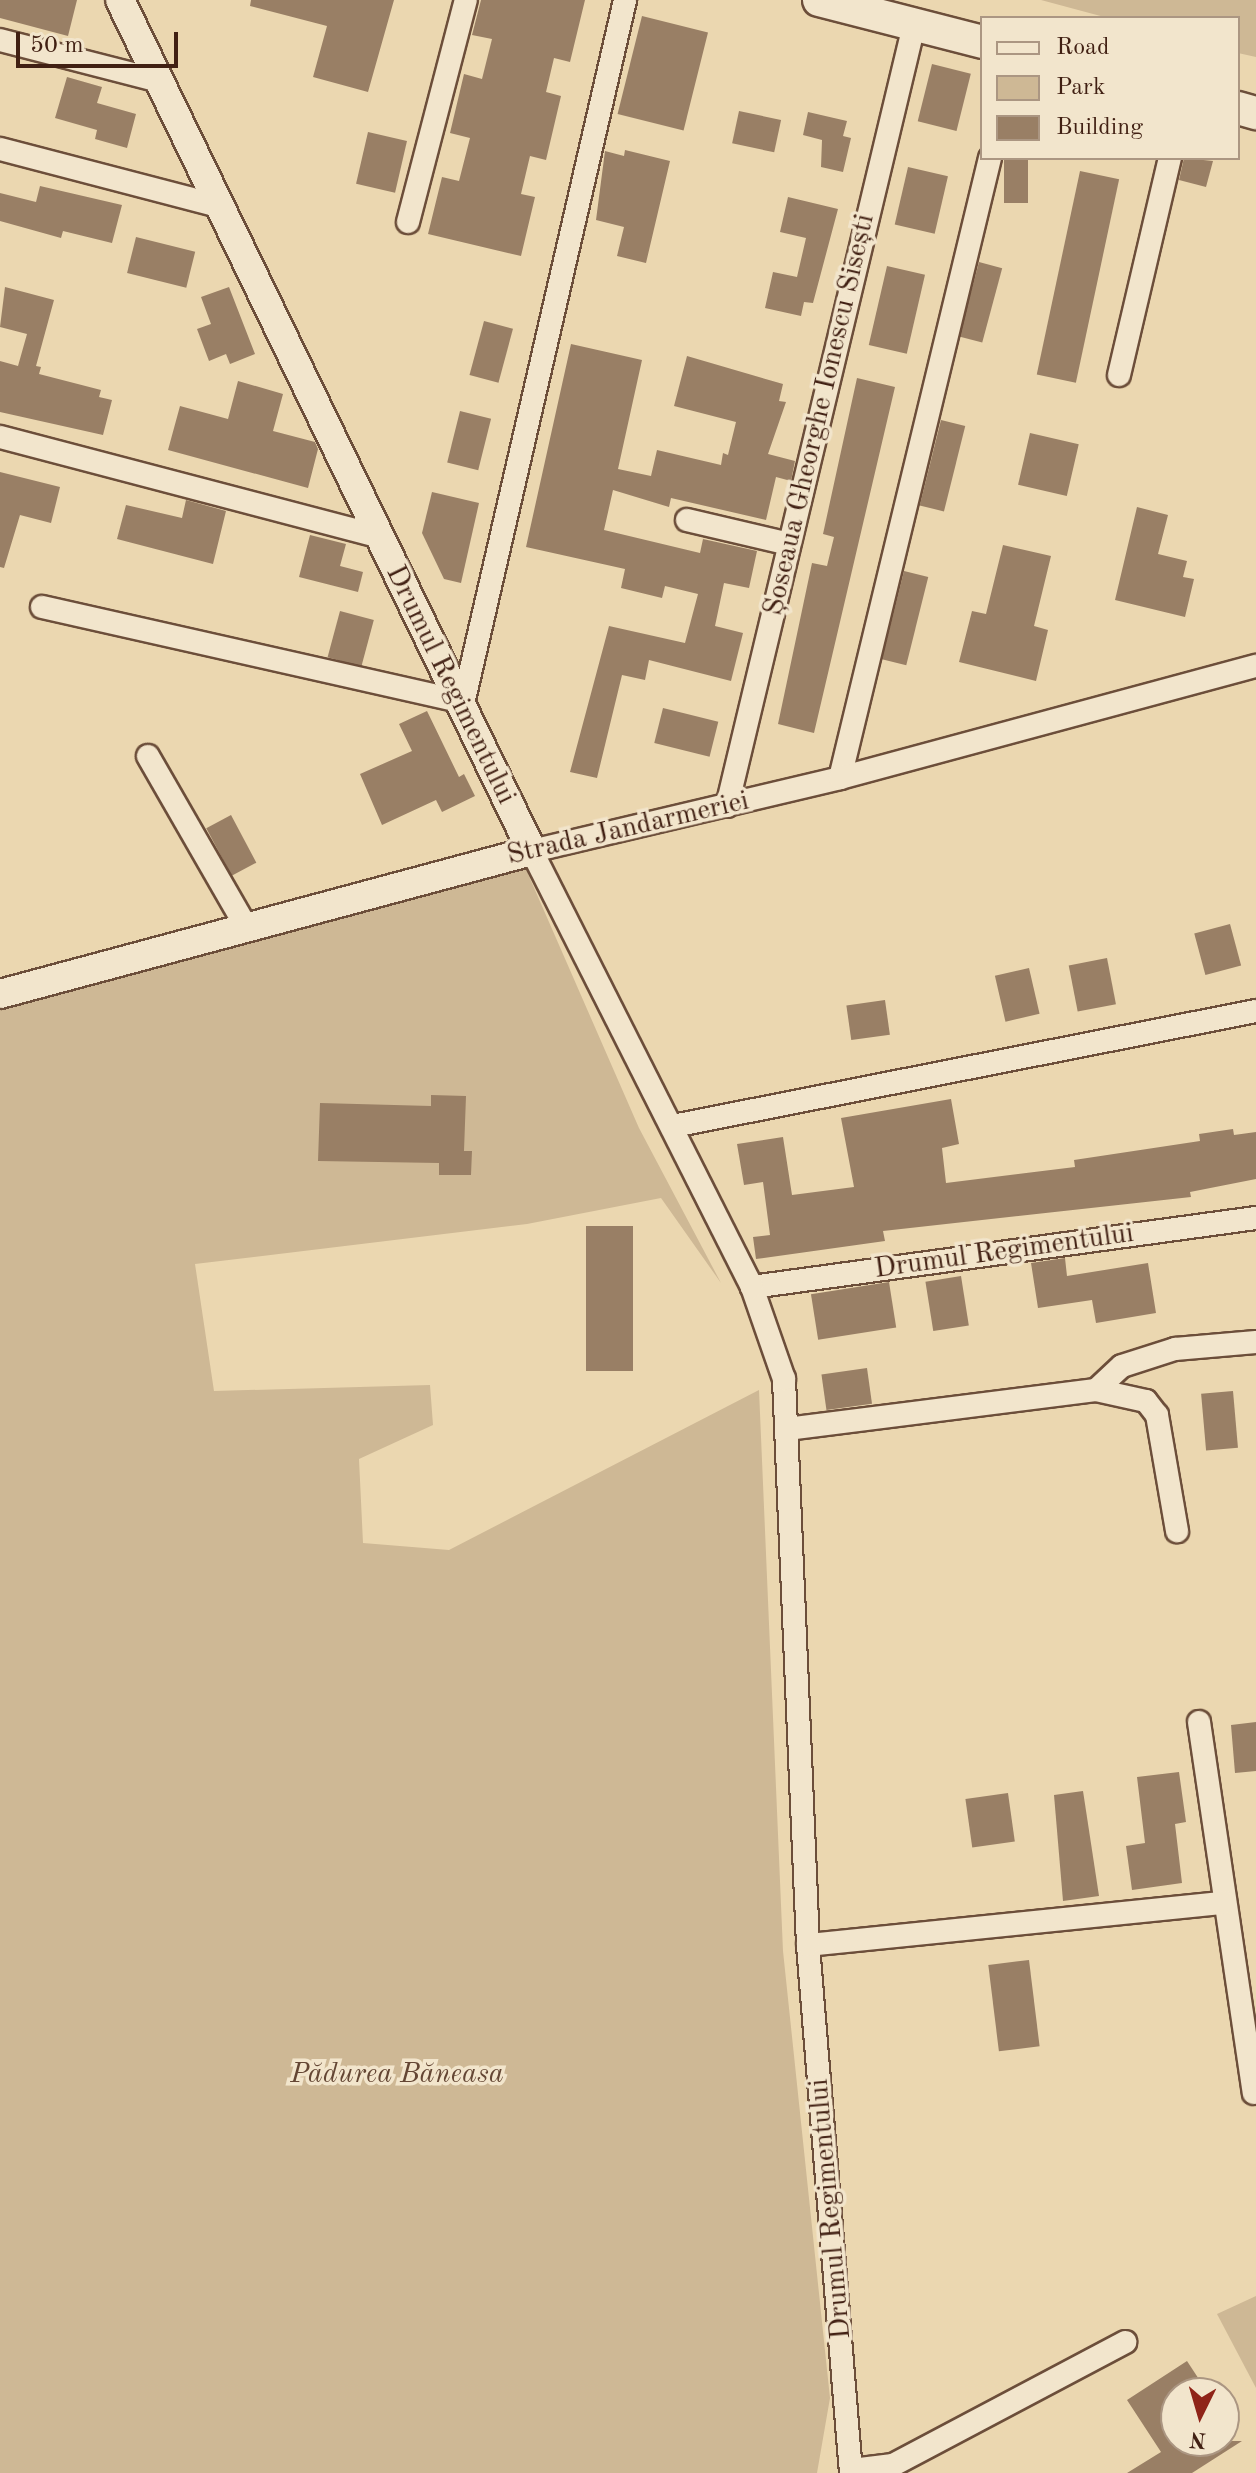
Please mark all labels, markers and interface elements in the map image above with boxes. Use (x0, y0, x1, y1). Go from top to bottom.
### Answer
scale bar (20, 16, 182, 66)
legend (980, 16, 1240, 160)
text: 50 m (30, 34, 84, 58)
text: Road (1056, 36, 1109, 60)
text: Park (1056, 76, 1105, 100)
text: Building (1056, 116, 1143, 140)
street label: Șoseaua Gheorghe Ionescu Sisești (757, 211, 883, 619)
street label: Drumul Regimentului (378, 560, 522, 810)
street label: Strada Jandarmeriei (504, 785, 752, 873)
street label: Drumul Regimentului (872, 1217, 1136, 1287)
park label: Pădurea Băneasa (290, 2058, 504, 2092)
street label: Drumul Regimentului (803, 2077, 859, 2341)
north arrow (1160, 2377, 1240, 2457)
text: N (1189, 2427, 1207, 2451)

